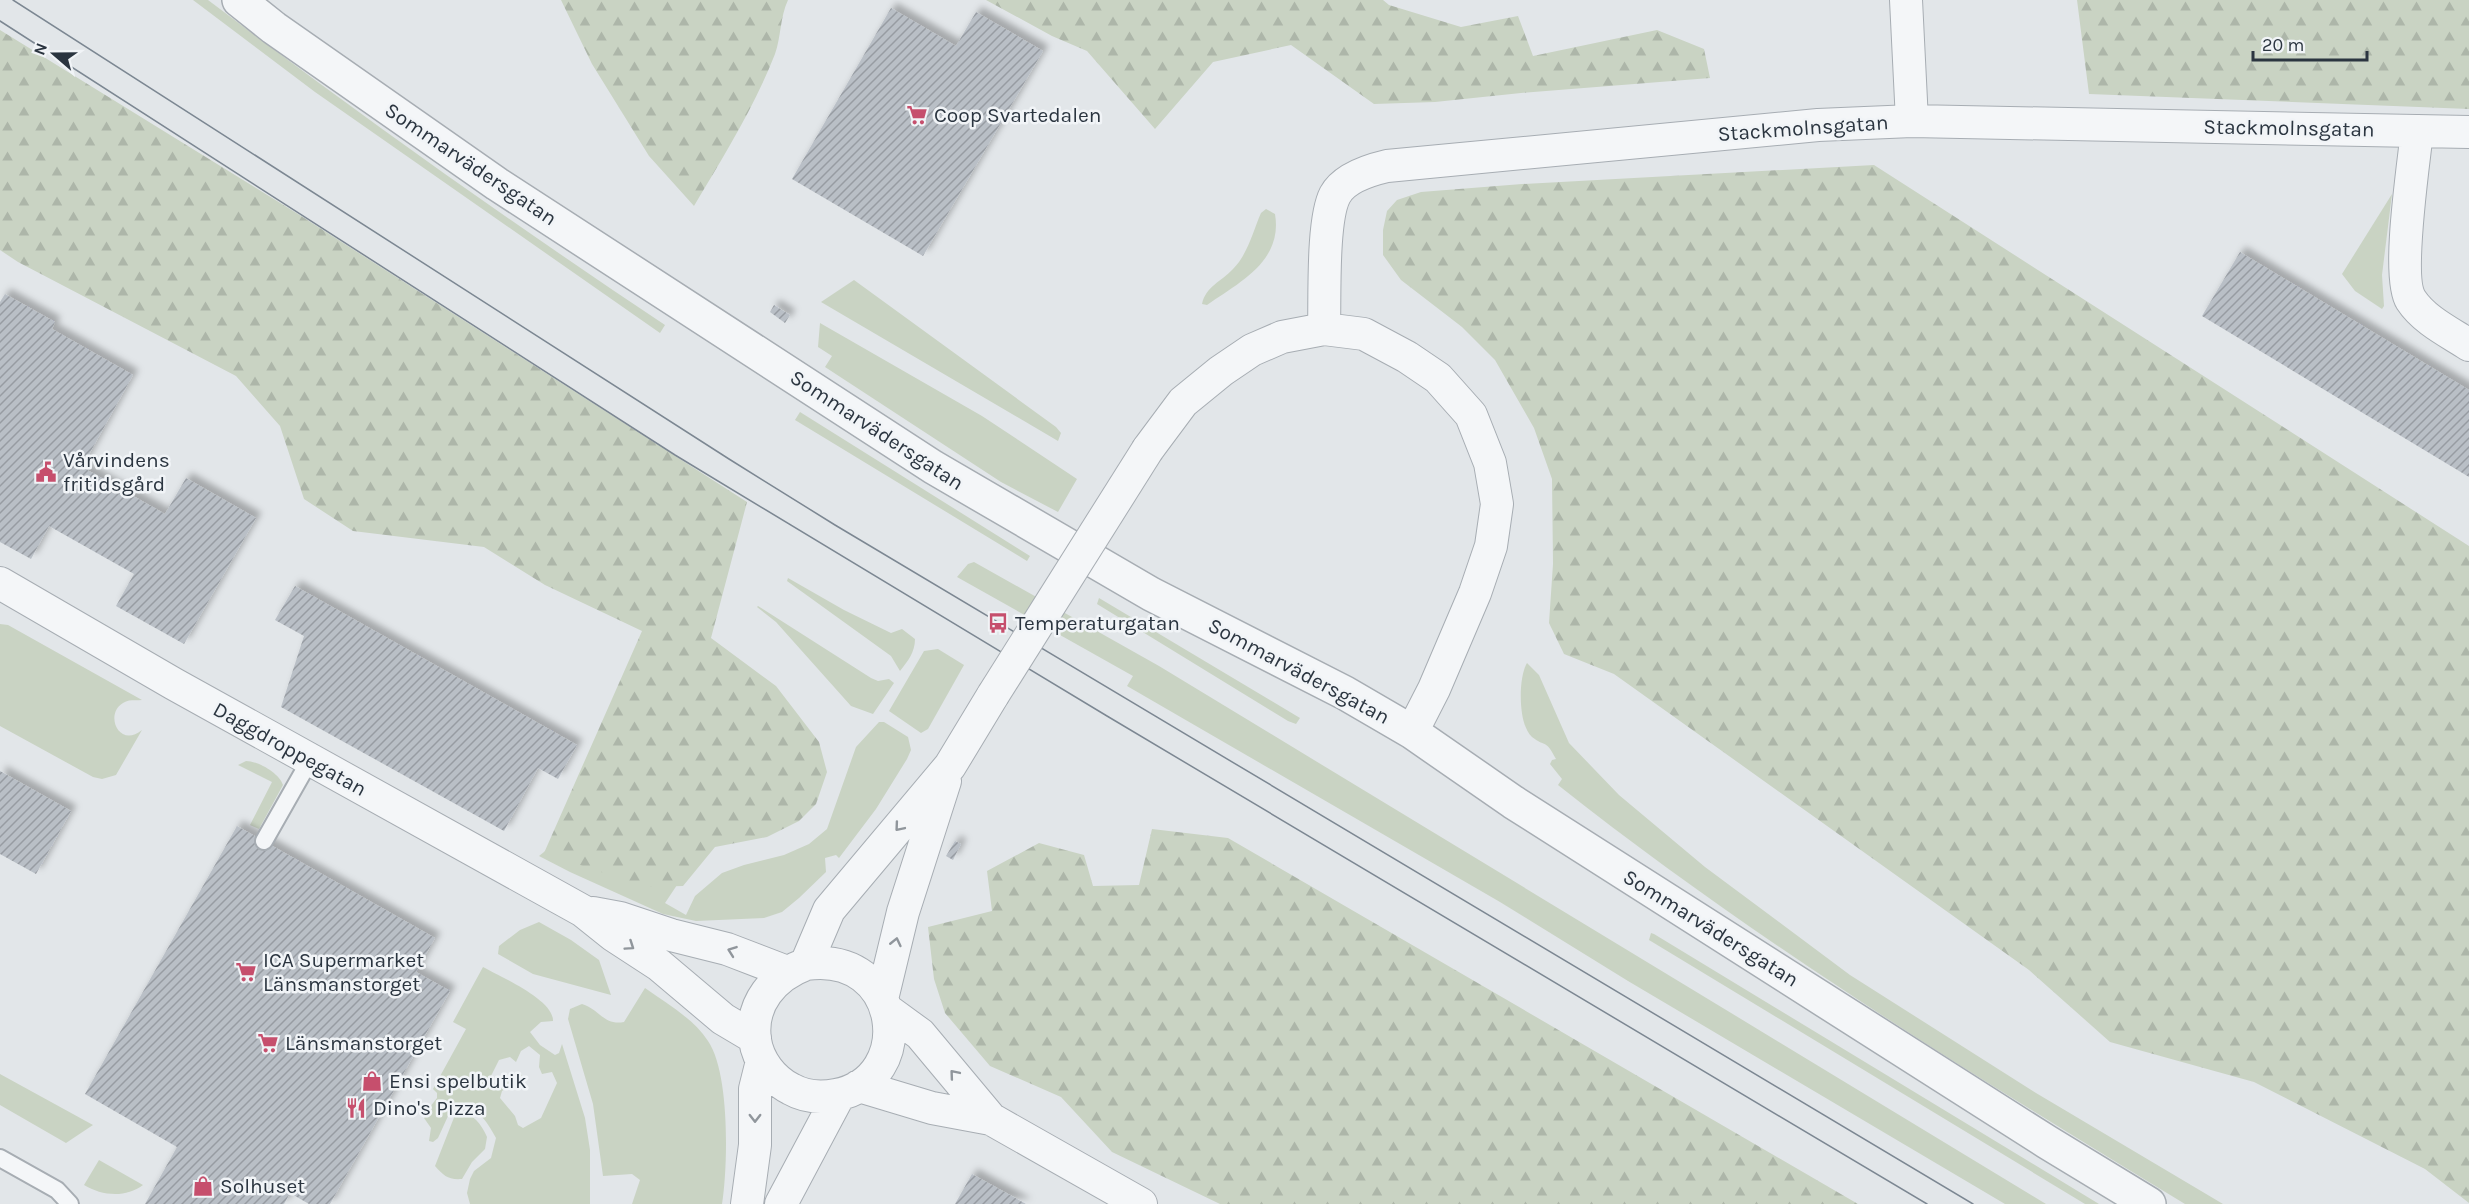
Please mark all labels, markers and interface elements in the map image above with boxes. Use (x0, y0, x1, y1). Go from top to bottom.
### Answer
north arrow (24, 24, 84, 84)
scale bar (2253, 24, 2367, 62)
text: 20 m (2262, 34, 2304, 56)
text: N (29, 40, 51, 58)
street label: Sommarvädersgatan (381, 98, 561, 230)
supermarket icon: Coop Svartedalen (905, 103, 929, 127)
place label: Coop Svartedalen (934, 103, 1102, 127)
street label: Stackmolnsgatan (1717, 110, 1889, 146)
street label: Stackmolnsgatan (2203, 115, 2375, 141)
street label: Sommarvädersgatan (786, 365, 968, 495)
place label: Vårvindens fritidsgård (63, 448, 170, 496)
public building icon: Vårvindens fritidsgård (34, 460, 58, 484)
bus stop icon: Temperaturgatan (986, 611, 1010, 635)
place label: Temperaturgatan (1015, 611, 1180, 635)
street label: Sommarvädersgatan (1204, 613, 1394, 729)
street label: Daggdroppegatan (209, 697, 371, 801)
one-way arrow (895, 820, 906, 831)
street label: Sommarvädersgatan (1619, 864, 1803, 992)
one-way arrow (888, 937, 901, 947)
one-way arrow (623, 939, 634, 950)
one-way arrow (727, 946, 738, 958)
place label: ICA Supermarket Länsmanstorget (263, 948, 424, 996)
supermarket icon: ICA Supermarket Länsmanstorget (234, 960, 258, 984)
supermarket icon: Länsmanstorget (256, 1031, 280, 1055)
place label: Länsmanstorget (285, 1031, 442, 1055)
shop icon: Ensi spelbutik (360, 1069, 384, 1093)
place label: Ensi spelbutik (389, 1069, 527, 1093)
one-way arrow (950, 1070, 961, 1081)
restaurant icon: Dino's Pizza (344, 1096, 368, 1120)
place label: Dino's Pizza (373, 1096, 486, 1120)
one-way arrow (749, 1114, 761, 1123)
shop icon: Solhuset (191, 1174, 215, 1198)
place label: Solhuset (220, 1174, 305, 1198)

